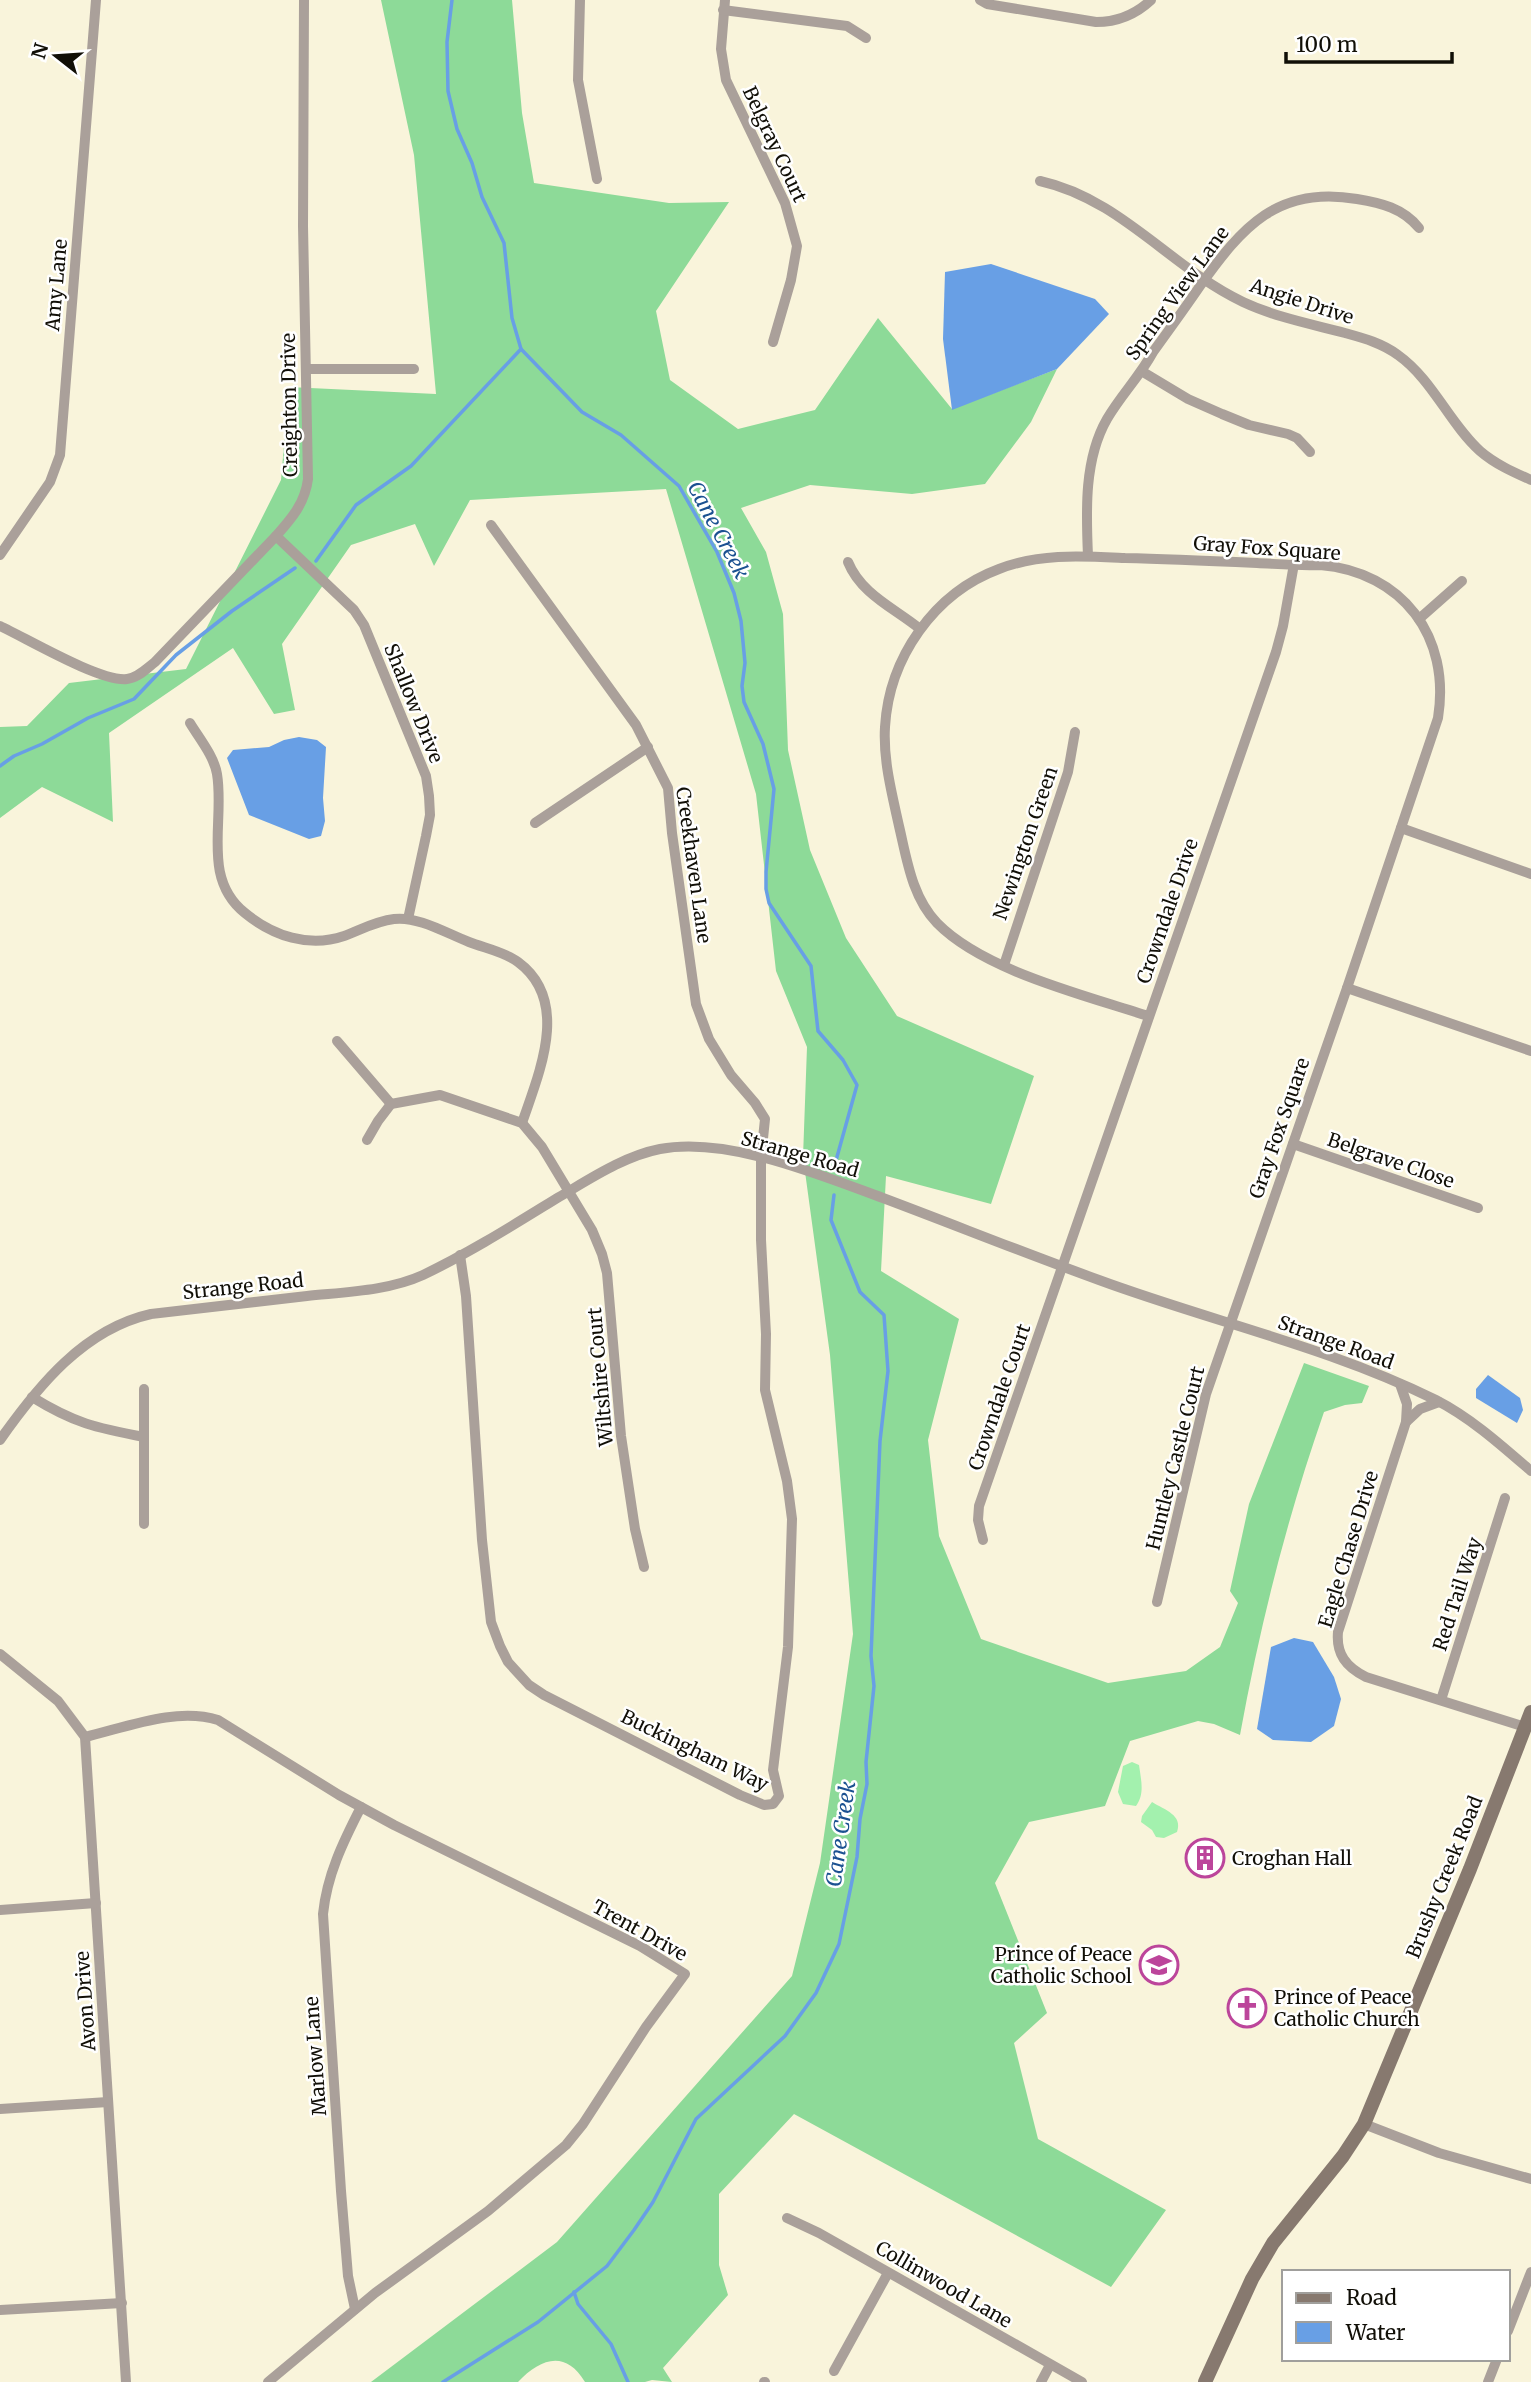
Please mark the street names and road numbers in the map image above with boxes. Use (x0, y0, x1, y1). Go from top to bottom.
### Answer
street label: Belgray Court (738, 82, 813, 206)
street label: Spring View Lane (1120, 221, 1234, 365)
street label: Amy Lane (40, 238, 72, 333)
street label: Angie Drive (1246, 273, 1357, 329)
street label: Creighton Drive (276, 333, 302, 477)
street label: Gray Fox Square (1193, 531, 1342, 565)
street label: Shallow Drive (379, 640, 449, 766)
street label: Newington Green (988, 763, 1063, 923)
street label: Creekhaven Lane (671, 785, 717, 945)
street label: Crowndale Drive (1131, 835, 1203, 987)
street label: Gray Fox Square (1244, 1054, 1314, 1202)
street label: Strange Road (738, 1126, 862, 1182)
street label: Belgrave Close (1324, 1127, 1458, 1193)
street label: Strange Road (181, 1268, 305, 1304)
street label: Wiltshire Court (582, 1306, 618, 1448)
street label: Strange Road (1275, 1310, 1397, 1374)
street label: Crowndale Court (963, 1320, 1036, 1473)
street label: Huntley Castle Court (1141, 1363, 1210, 1552)
street label: Eagle Chase Drive (1313, 1468, 1383, 1630)
street label: Red Tail Way (1427, 1534, 1487, 1654)
street label: Buckingham Way (617, 1704, 773, 1796)
street label: Brushy Creek Road (1401, 1792, 1487, 1962)
street label: Trent Drive (588, 1894, 692, 1966)
street label: Avon Drive (70, 1950, 101, 2053)
street label: Marlow Lane (299, 1995, 331, 2116)
street label: Collinwood Lane (872, 2235, 1017, 2333)

